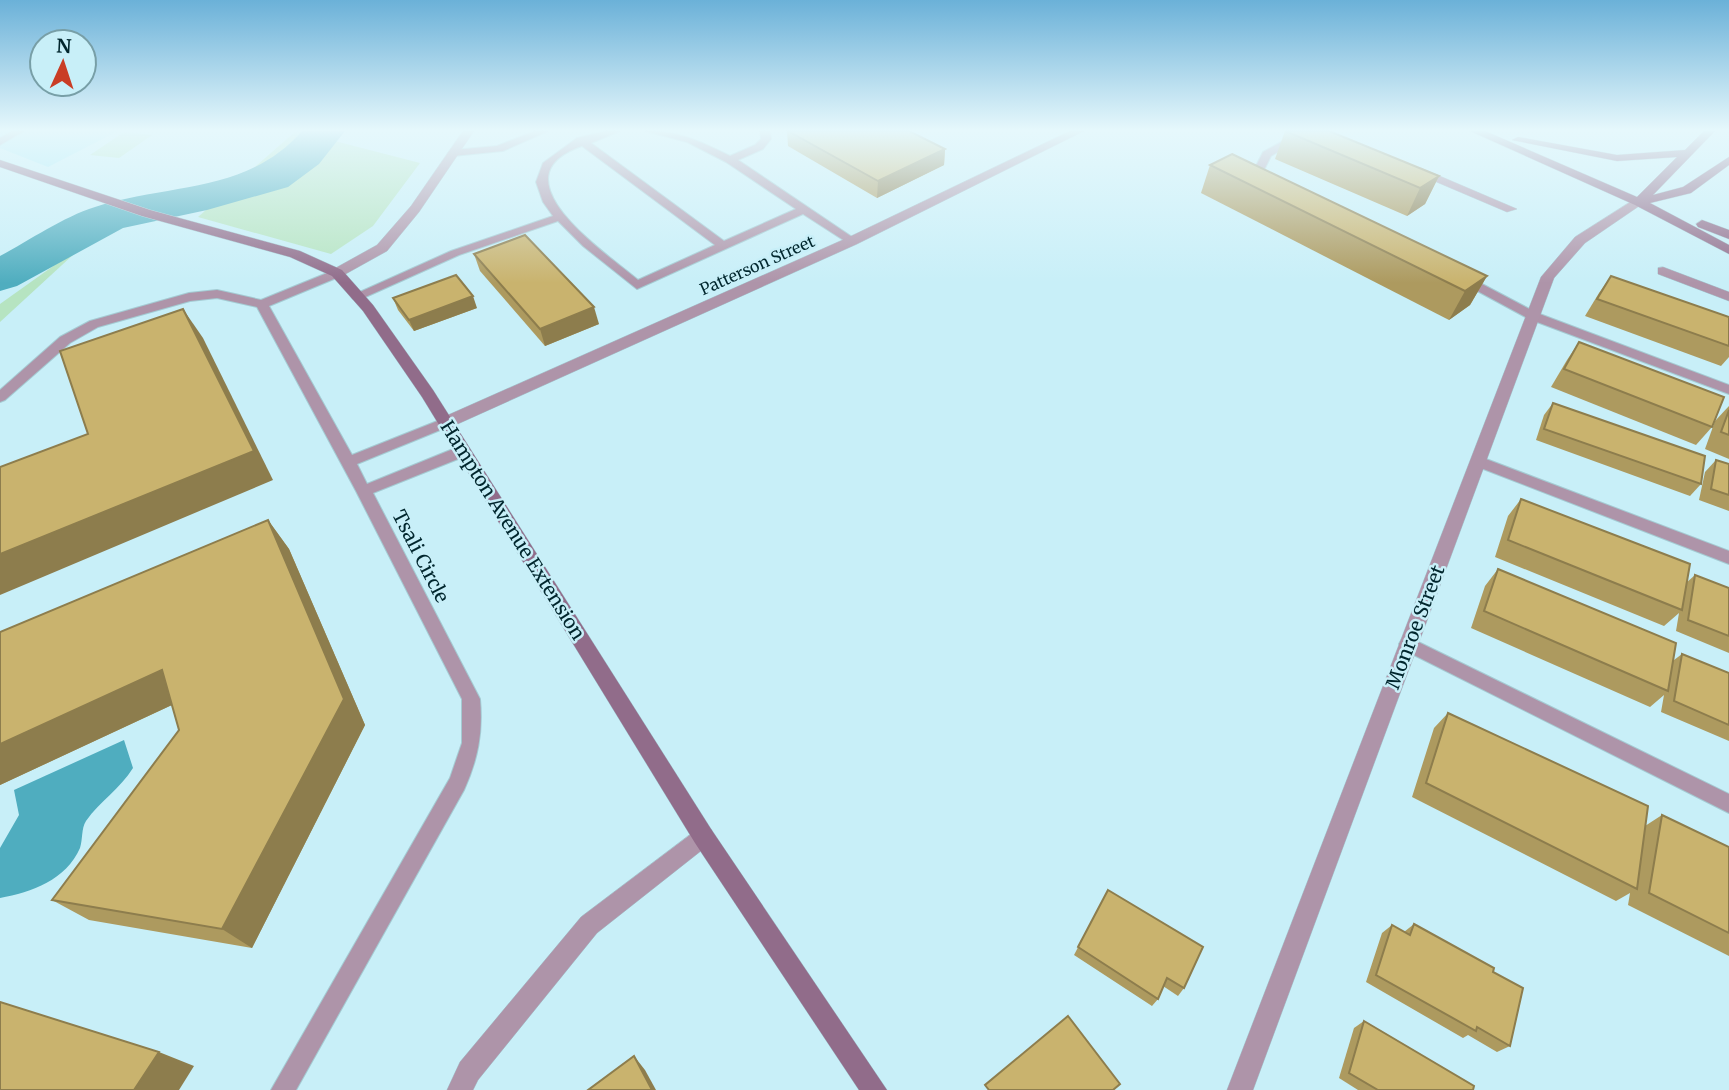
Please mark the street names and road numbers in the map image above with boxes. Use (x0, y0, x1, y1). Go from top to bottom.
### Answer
street label: Patterson Street (697, 230, 818, 299)
street label: Hampton Avenue Extension (436, 416, 591, 644)
street label: Tsali Circle (387, 506, 455, 607)
street label: Monroe Street (1380, 561, 1450, 692)

